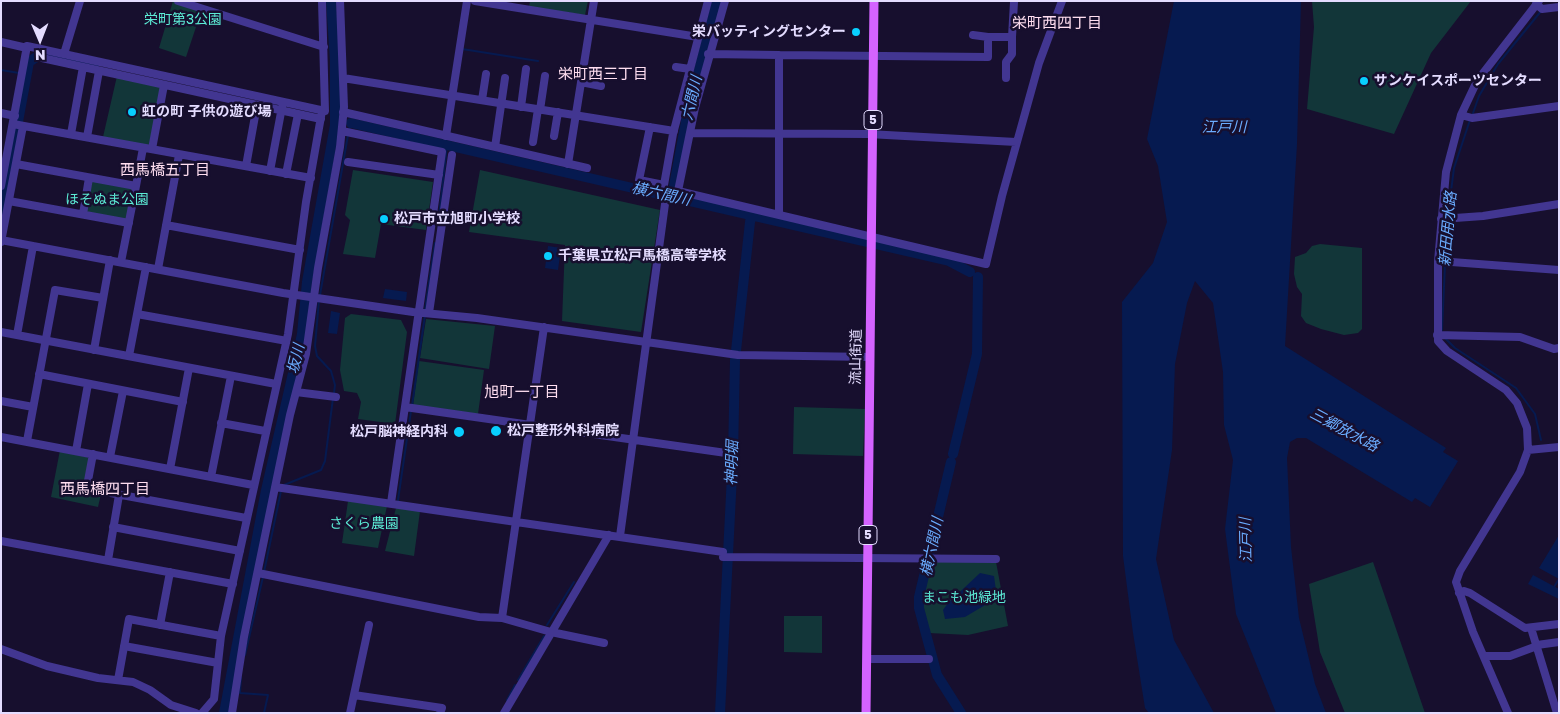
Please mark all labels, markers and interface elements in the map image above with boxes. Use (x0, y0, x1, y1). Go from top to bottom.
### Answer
park label: 栄町第3公園 (144, 12, 222, 28)
district label: 栄町西四丁目 (1012, 14, 1102, 32)
north arrow (15, 15, 65, 65)
place label: 栄バッティングセンター (692, 24, 846, 40)
marker: 栄バッティングセンター (850, 26, 862, 38)
text: N (35, 47, 46, 64)
district label: 栄町西三丁目 (558, 65, 648, 83)
place label: サンケイスポーツセンター (1374, 73, 1542, 89)
water label: 六間川 (678, 74, 706, 122)
marker: サンケイスポーツセンター (1358, 75, 1370, 87)
place label: 虹の町 子供の遊び場 (142, 104, 271, 120)
marker: 虹の町 子供の遊び場 (126, 106, 138, 118)
road number: 5 (864, 110, 882, 130)
water label: 江戸川 (1202, 118, 1246, 136)
district label: 西馬橋五丁目 (120, 161, 210, 179)
water label: 横六間川 (630, 178, 692, 210)
water label: 新田用水路 (1436, 191, 1460, 267)
park label: ほそぬま公園 (65, 192, 149, 208)
place label: 松戸市立旭町小学校 (394, 211, 520, 227)
marker: 松戸市立旭町小学校 (378, 213, 390, 225)
place label: 千葉県立松戸馬橋高等学校 (558, 248, 726, 264)
marker: 千葉県立松戸馬橋高等学校 (542, 250, 554, 262)
street label: 流山街道 (847, 329, 865, 385)
water label: 坂川 (284, 342, 308, 376)
district label: 旭町一丁目 (485, 383, 559, 401)
water label: 三郷放水路 (1307, 404, 1381, 456)
place label: 松戸整形外科病院 (507, 423, 619, 439)
place label: 松戸脳神経内科 (350, 424, 448, 440)
marker: 松戸整形外科病院 (489, 424, 503, 438)
marker: 松戸脳神経内科 (452, 425, 466, 439)
water label: 神明堀 (722, 440, 742, 486)
district label: 西馬橋四丁目 (60, 480, 150, 498)
park label: さくら農園 (329, 516, 399, 532)
water label: 横六間川 (917, 516, 947, 578)
water label: 江戸川 (1237, 517, 1255, 563)
road number: 5 (859, 526, 877, 544)
park label: まこも池緑地 (922, 590, 1006, 606)

